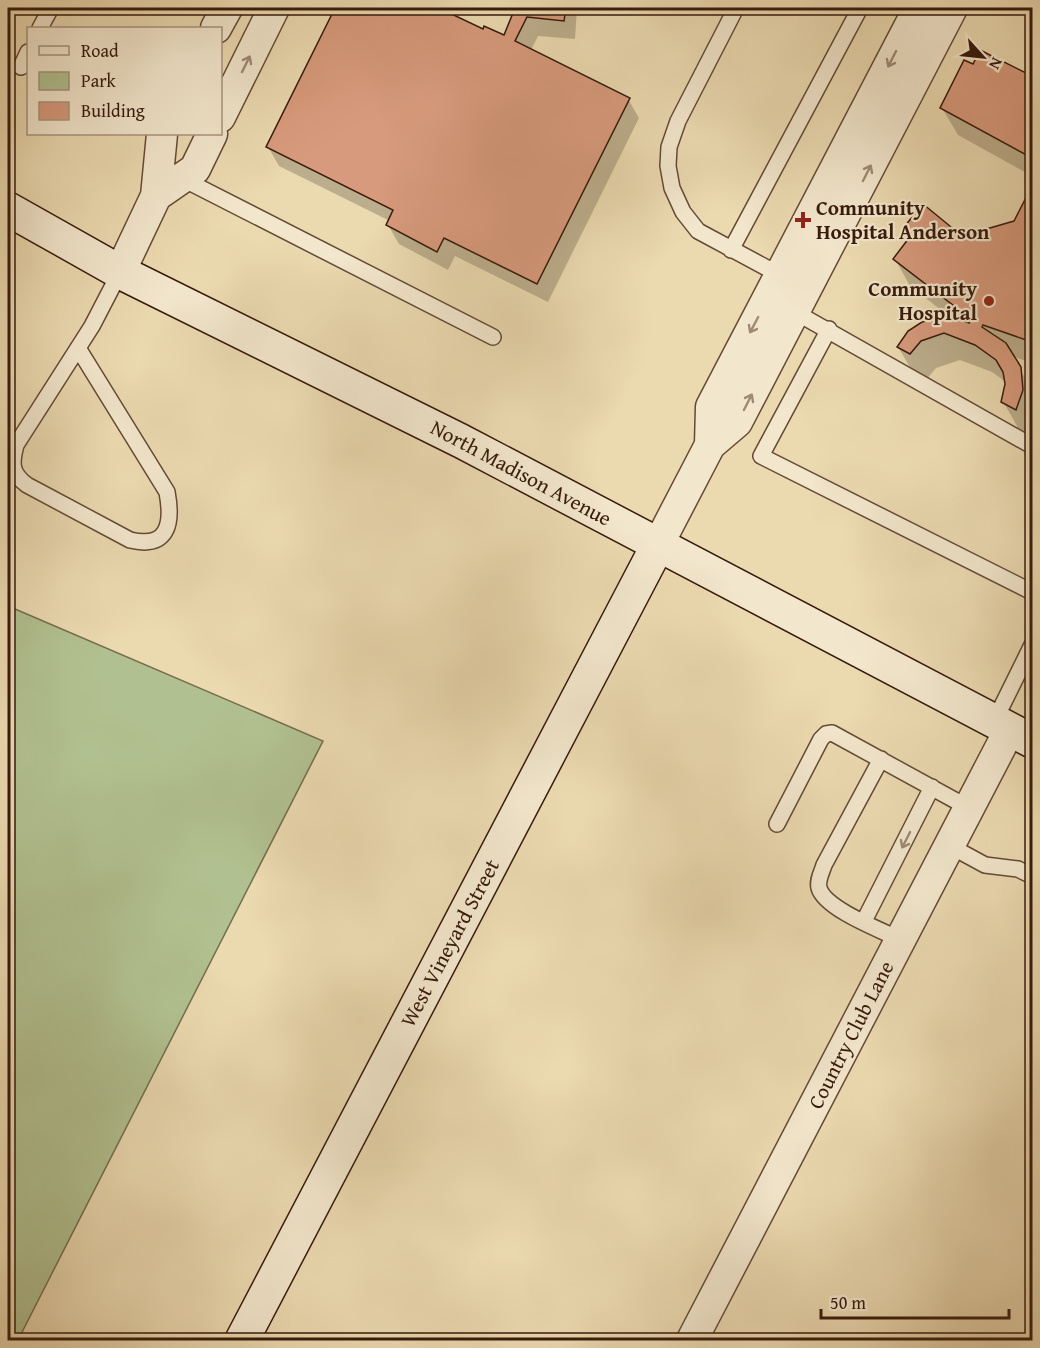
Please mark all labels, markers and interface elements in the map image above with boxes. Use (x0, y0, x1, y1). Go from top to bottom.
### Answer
legend (27, 27, 222, 135)
north arrow (953, 27, 1013, 87)
text: Road (81, 37, 119, 64)
one-way arrow (886, 50, 897, 68)
text: N (983, 54, 1009, 74)
one-way arrow (241, 55, 253, 73)
text: Park (81, 67, 117, 94)
text: Building (81, 97, 145, 124)
one-way arrow (861, 164, 873, 182)
place label: Community Hospital Anderson (816, 192, 990, 247)
marker: Community Hospital Anderson (794, 211, 812, 229)
place label: Community Hospital (868, 273, 977, 328)
marker: Community Hospital (982, 294, 996, 308)
one-way arrow (747, 316, 759, 334)
one-way arrow (742, 394, 754, 411)
street label: North Madison Avenue (425, 412, 617, 534)
one-way arrow (899, 830, 911, 848)
street label: West Vineyard Street (392, 853, 507, 1032)
street label: Country Club Lane (800, 955, 901, 1114)
scale bar (821, 1282, 1008, 1320)
text: 50 m (830, 1289, 866, 1316)

